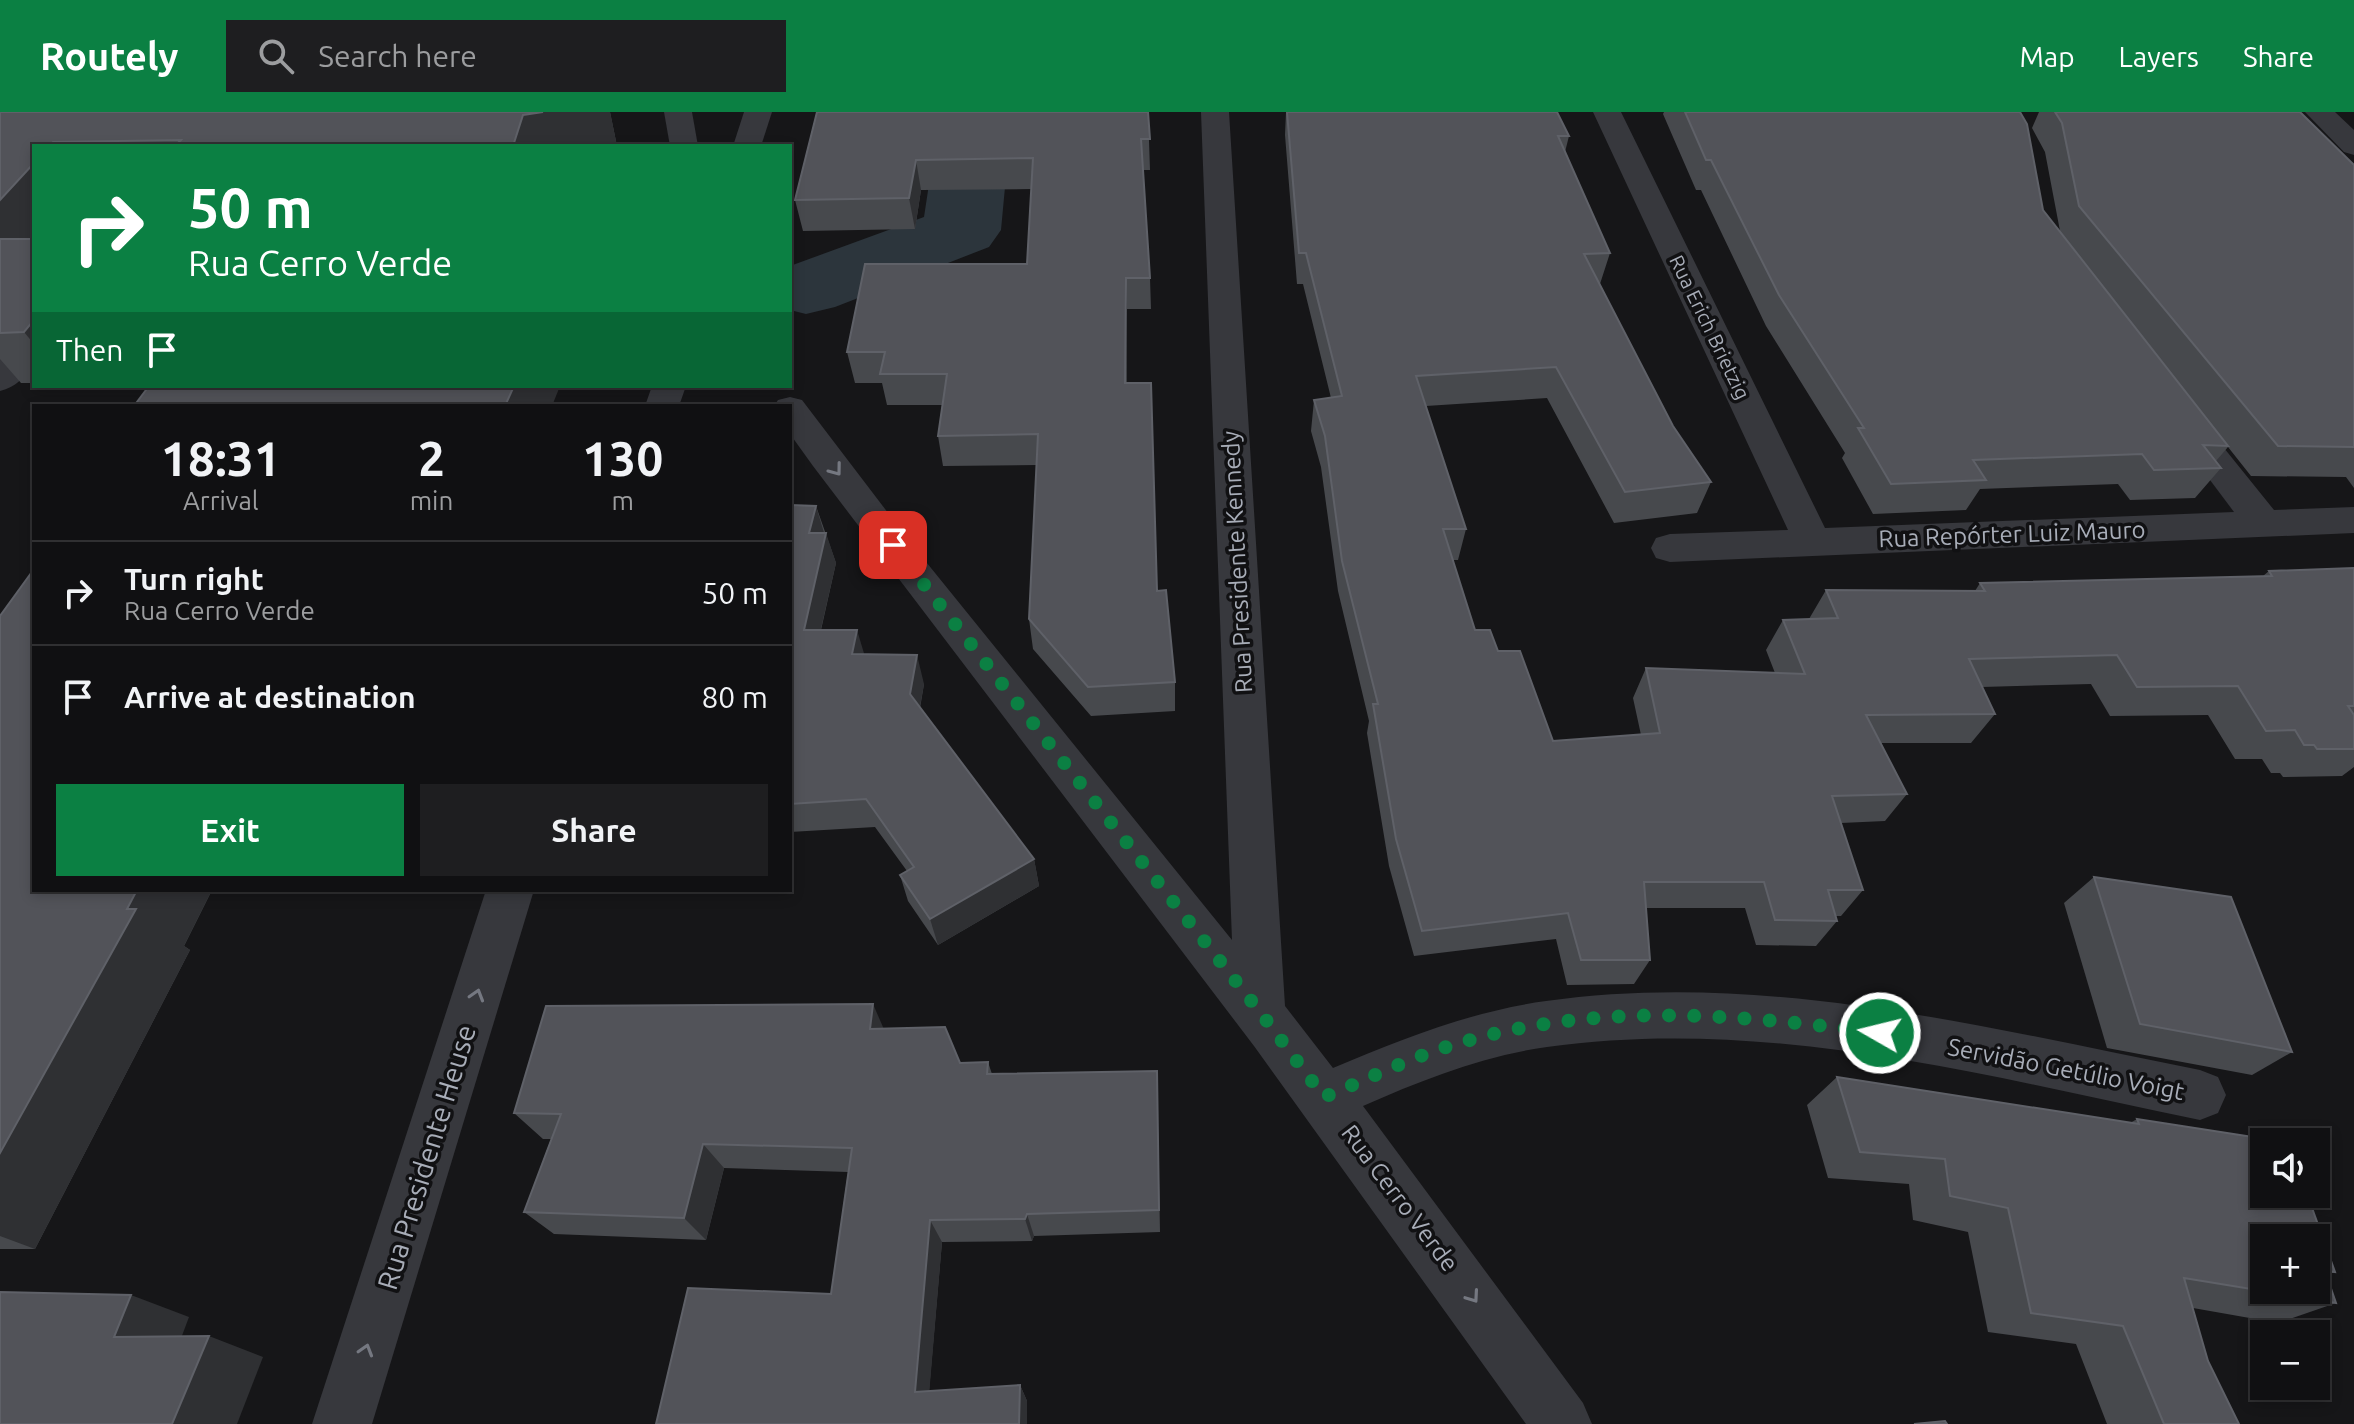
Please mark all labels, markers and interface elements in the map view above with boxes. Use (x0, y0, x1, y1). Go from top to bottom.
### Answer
search box (226, 20, 786, 92)
icon: search (254, 34, 298, 78)
text: Routely (40, 35, 178, 77)
text: Search here (318, 39, 477, 73)
text: Map (2019, 41, 2075, 72)
text: Layers (2119, 41, 2199, 72)
text: Share (2243, 41, 2314, 72)
icon: right (56, 176, 160, 280)
text: 50 m (188, 176, 313, 239)
text: Rua Cerro Verde (188, 242, 452, 283)
street label: Rua Erich Brietzig (1665, 251, 1755, 403)
icon: arrive (140, 328, 184, 372)
text: Then (56, 333, 124, 367)
street label: Rua Presidente Kennedy (1217, 430, 1257, 694)
text: 18:31 (161, 431, 281, 485)
text: 2 (418, 431, 445, 485)
text: 130 (582, 431, 663, 485)
one-way arrow (827, 461, 841, 476)
text: Arrival (183, 486, 259, 515)
text: min (410, 486, 453, 515)
text: m (611, 486, 634, 515)
pin (859, 511, 927, 579)
street label: Rua Repórter Luiz Mauro (1878, 516, 2146, 552)
icon: arrive (871, 523, 915, 567)
text: Turn right (124, 562, 264, 596)
icon: right (56, 571, 100, 615)
text: 50 m (701, 576, 768, 610)
text: Rua Cerro Verde (124, 596, 315, 625)
icon: arrive (56, 675, 100, 719)
text: Arrive at destination (124, 680, 416, 714)
text: 80 m (701, 680, 768, 714)
button: Exit (56, 784, 404, 876)
button: Share (420, 784, 768, 876)
one-way arrow (468, 988, 484, 1002)
position arrow (1838, 991, 1922, 1075)
street label: Rua Presidente Heuse (371, 1021, 481, 1293)
street label: Servidão Getúlio Voigt (1945, 1033, 2187, 1105)
street label: Rua Cerro Verde (1336, 1120, 1464, 1276)
map controls (2250, 1128, 2330, 1400)
button: sound (2250, 1128, 2330, 1208)
button: + (2250, 1224, 2330, 1304)
one-way arrow (1463, 1289, 1478, 1303)
button: − (2250, 1320, 2330, 1400)
one-way arrow (356, 1343, 372, 1357)

